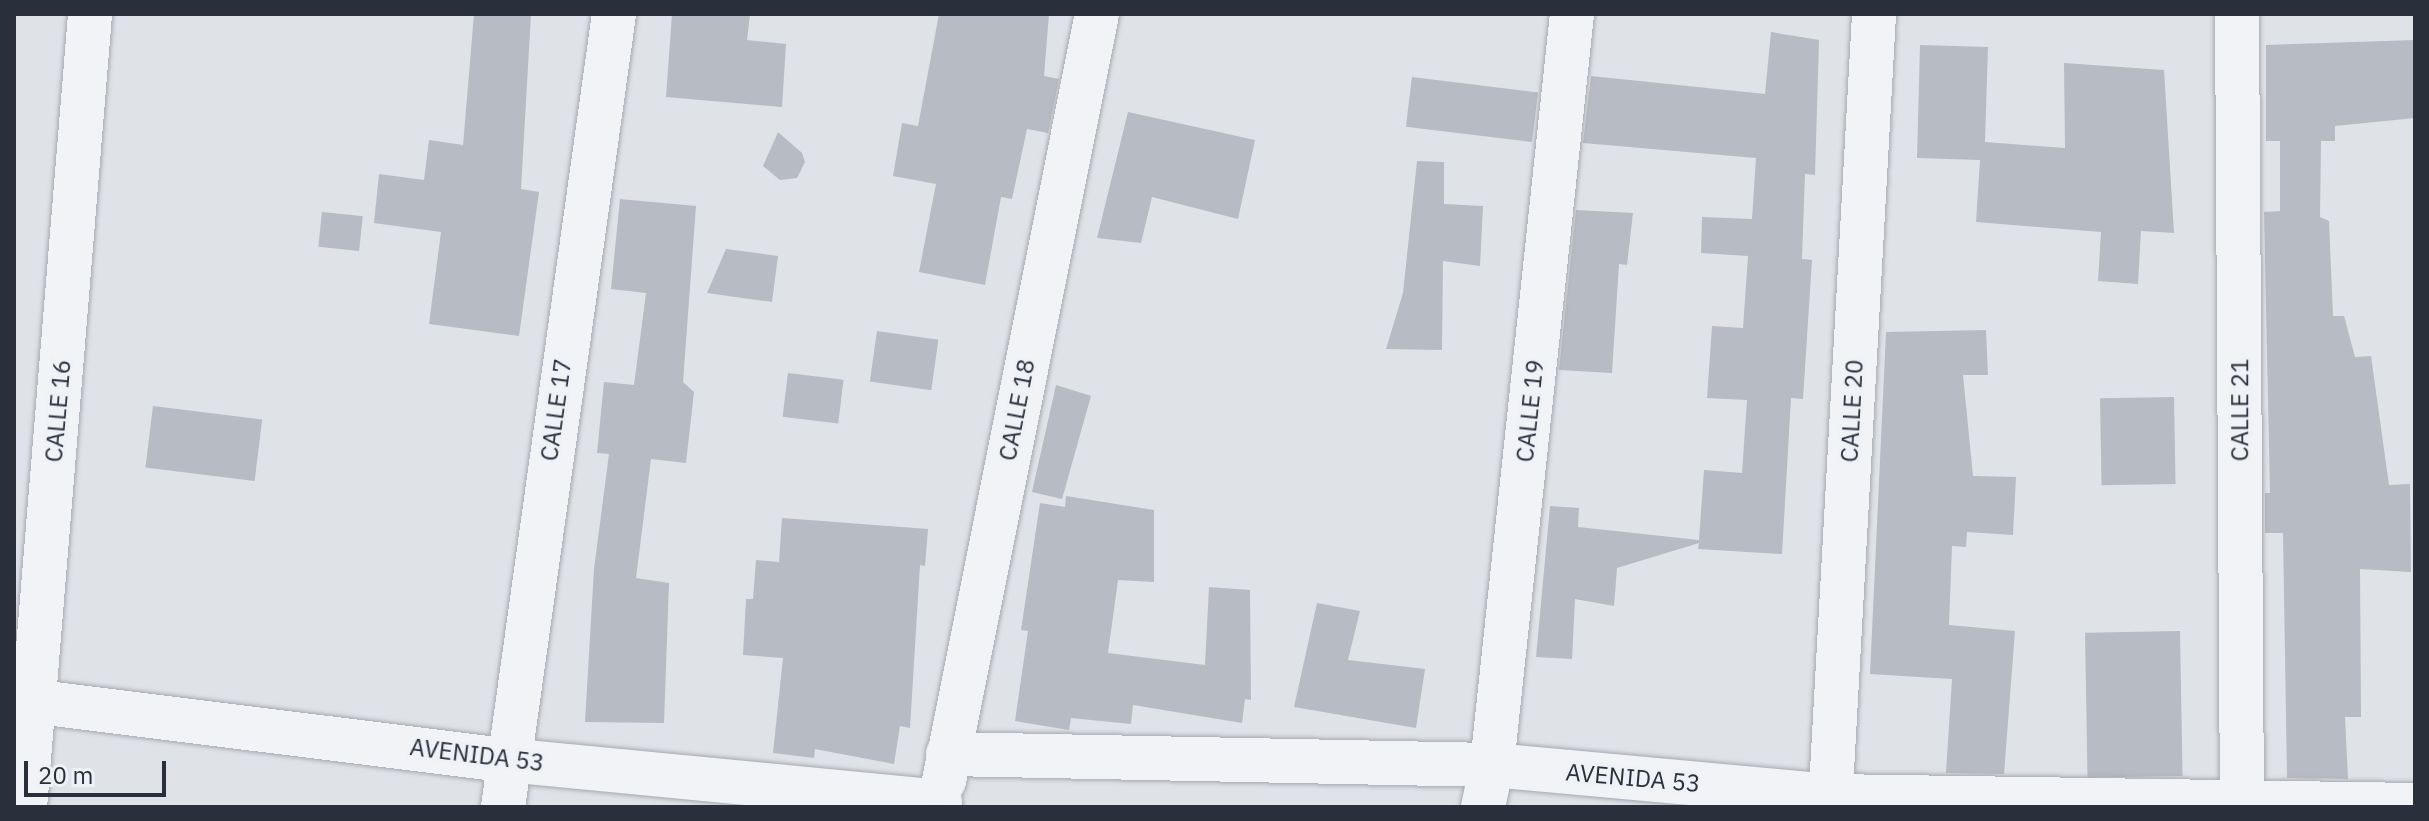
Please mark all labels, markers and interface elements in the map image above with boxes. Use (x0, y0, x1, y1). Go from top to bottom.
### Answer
street label: CALLE 17 (535, 357, 577, 463)
street label: CALLE 18 (993, 357, 1041, 463)
street label: CALLE 19 (1510, 358, 1550, 464)
street label: CALLE 16 (39, 359, 77, 463)
street label: CALLE 20 (1835, 359, 1869, 463)
street label: CALLE 21 (2226, 359, 2254, 461)
street label: AVENIDA 53 (408, 732, 546, 778)
scale bar (28, 745, 170, 795)
street label: AVENIDA 53 (1564, 758, 1702, 798)
text: 20 m (38, 759, 93, 791)

